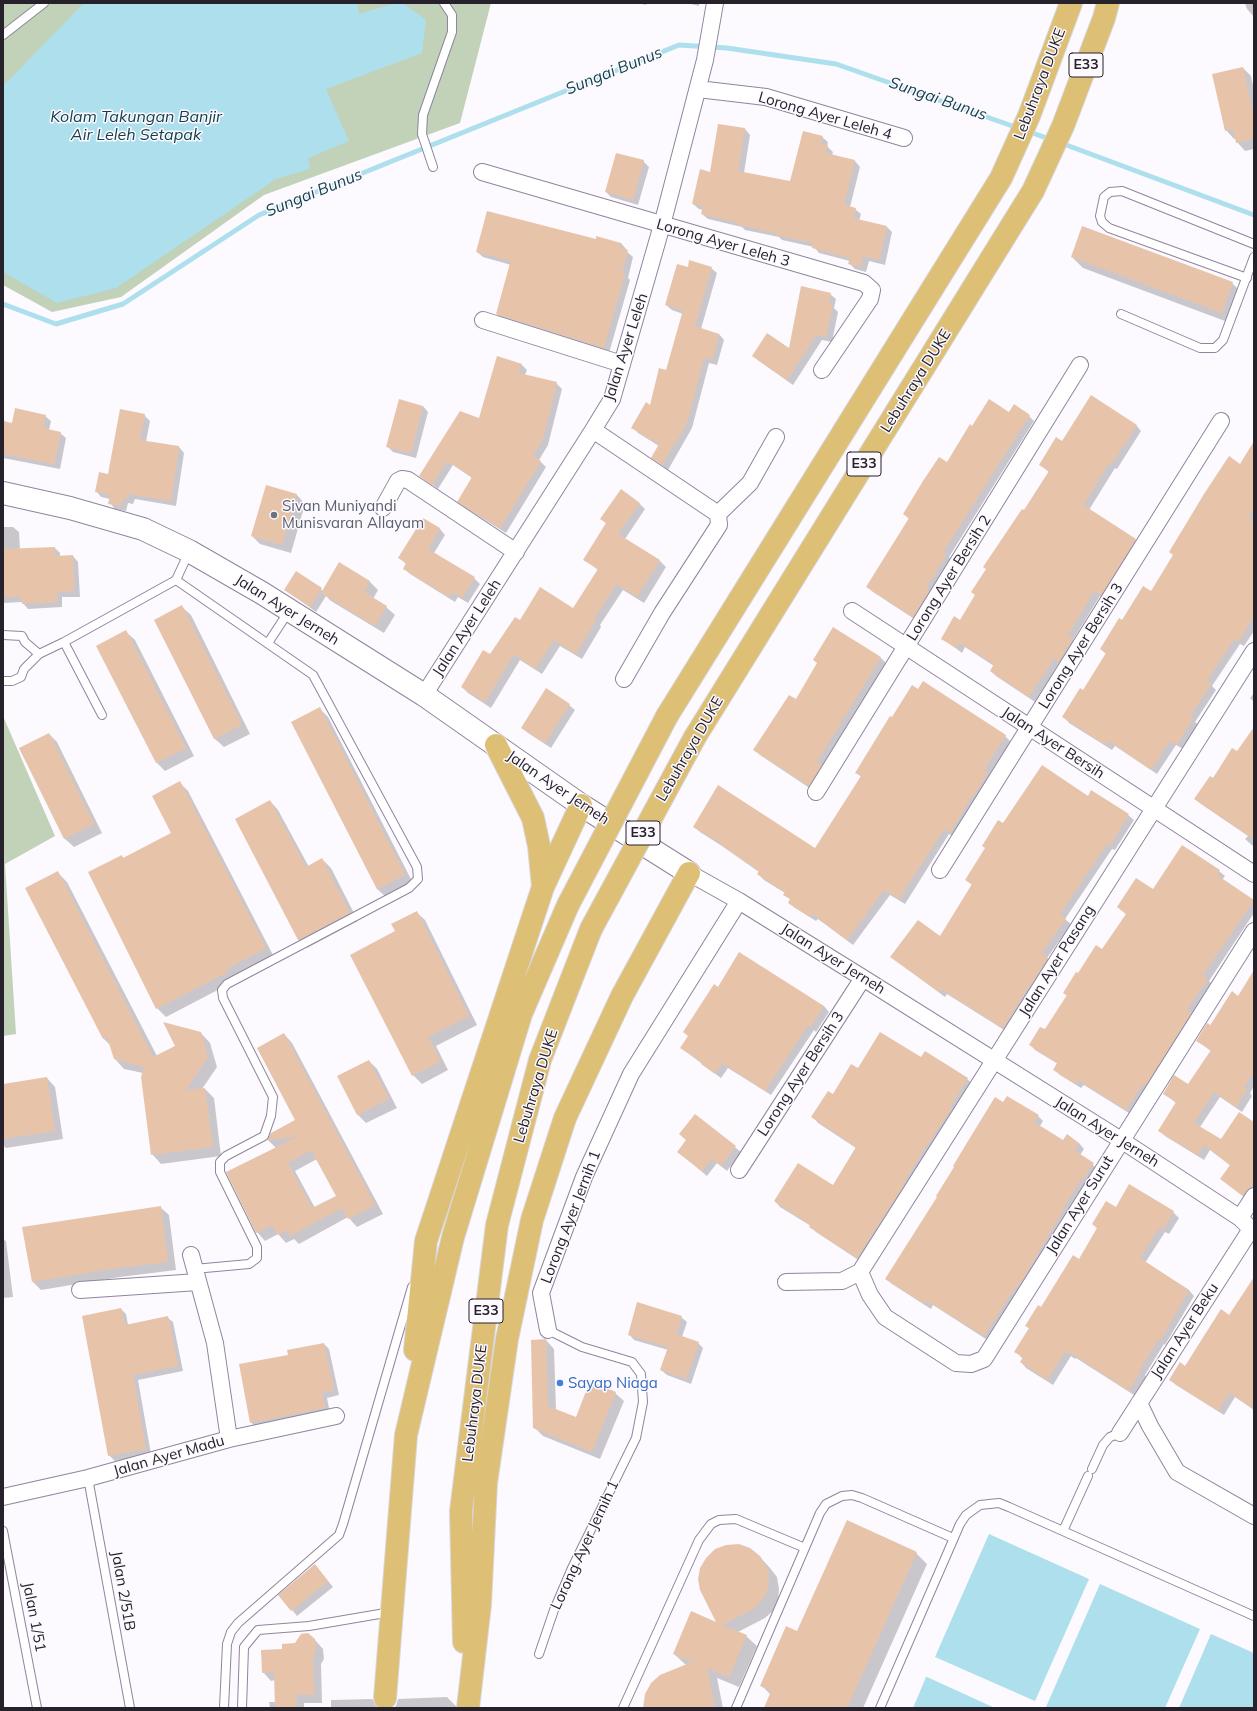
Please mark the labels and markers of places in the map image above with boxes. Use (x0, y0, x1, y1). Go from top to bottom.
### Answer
place label: Sivan Muniyandi Munisvaran Allayam (282, 497, 424, 532)
marker: Sivan Muniyandi Munisvaran Allayam (269, 510, 279, 520)
place label: Sayap Niaga (568, 1374, 658, 1392)
marker: Sayap Niaga (555, 1378, 565, 1388)

